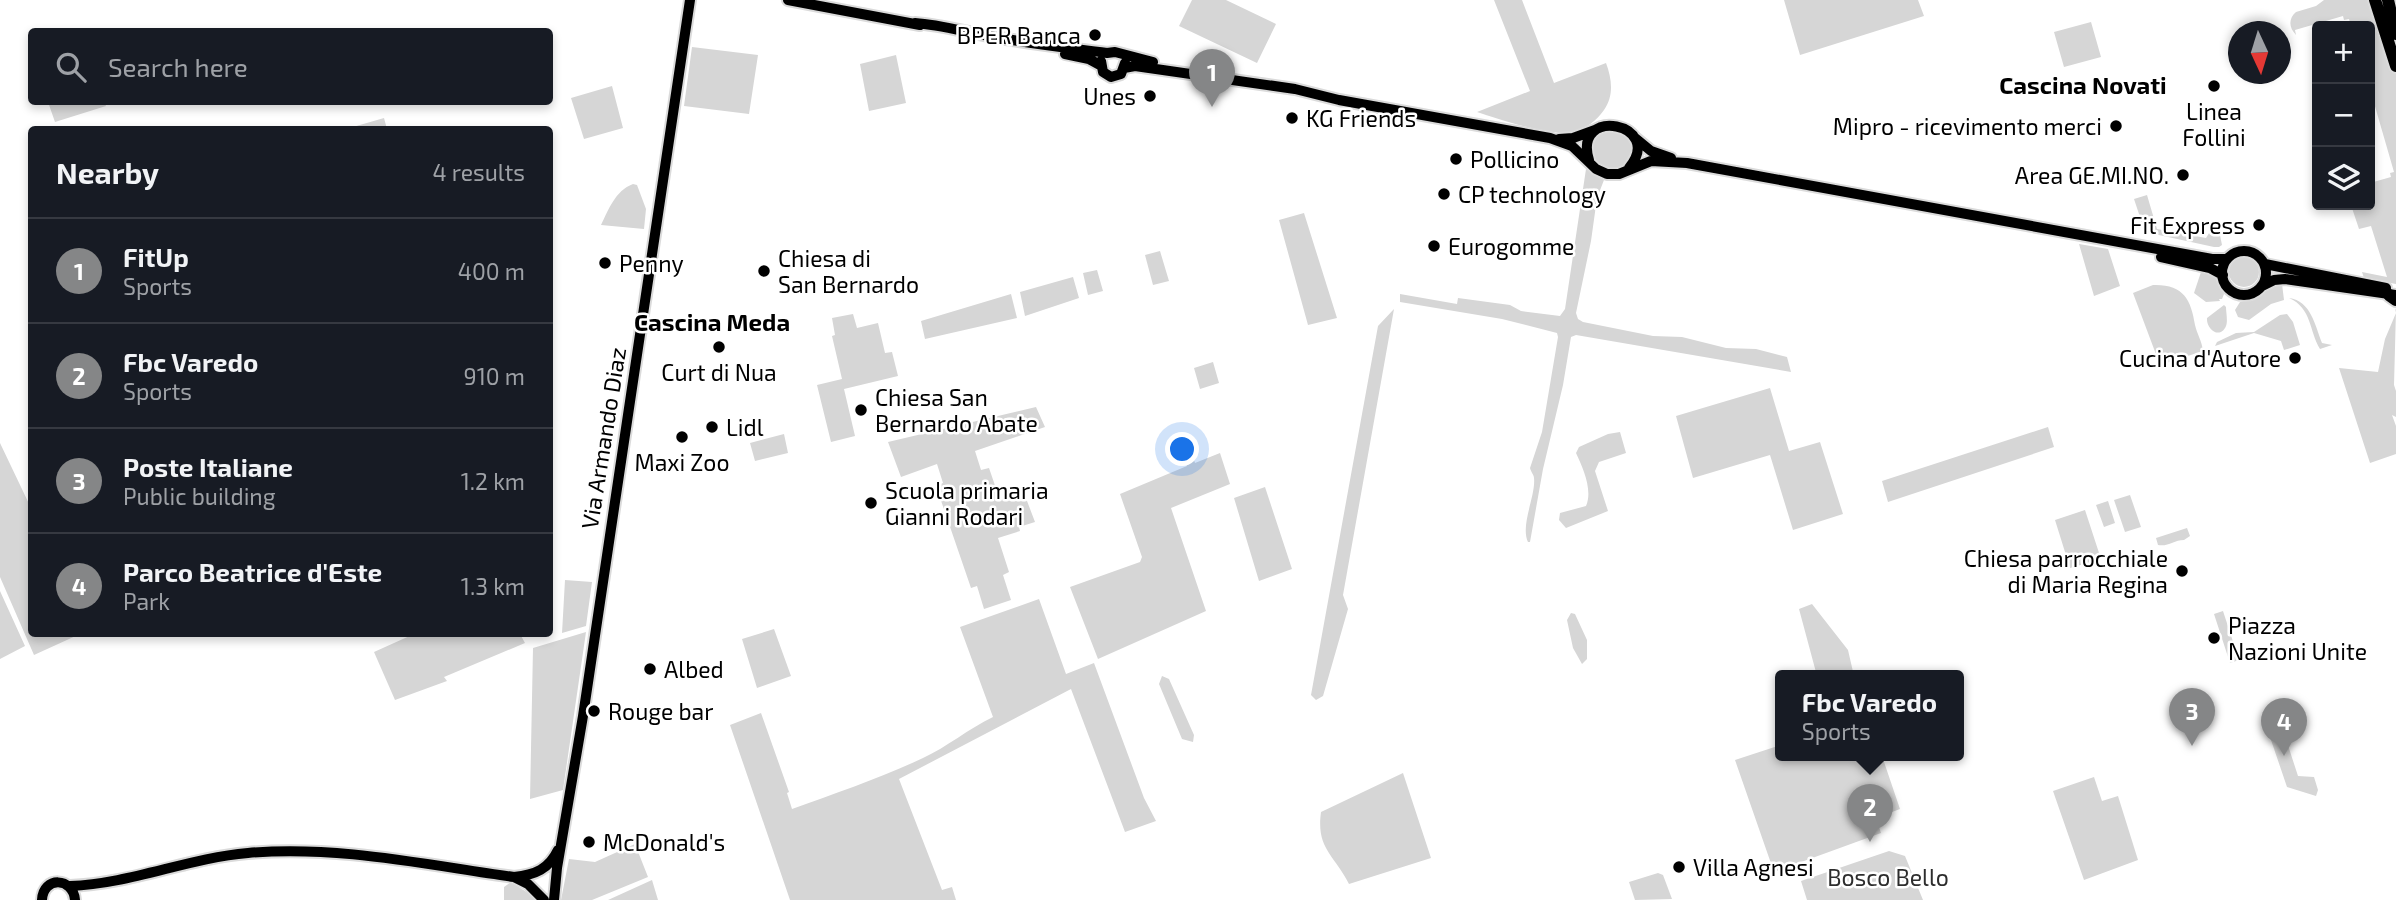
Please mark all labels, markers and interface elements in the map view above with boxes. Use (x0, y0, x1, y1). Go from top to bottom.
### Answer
place label: BPER Banca (957, 21, 1081, 49)
north arrow (2228, 21, 2291, 84)
map controls (2312, 21, 2375, 210)
button: + (2312, 21, 2375, 84)
marker: BPER Banca (1087, 27, 1103, 43)
search box (28, 28, 553, 105)
icon: search (52, 48, 90, 86)
pin: 1 (1189, 49, 1235, 107)
text: Search here (108, 51, 248, 82)
district label: Cascina Novati (1999, 70, 2167, 99)
marker: Linea Follini (2206, 78, 2222, 94)
place label: Unes (1083, 82, 1136, 110)
button: − (2312, 84, 2375, 147)
marker: Unes (1142, 88, 1158, 104)
place label: Linea Follini (2182, 97, 2246, 151)
place label: KG Friends (1306, 104, 1416, 132)
marker: KG Friends (1284, 110, 1300, 126)
place label: Mipro - ricevimento merci (1833, 112, 2102, 140)
marker: Mipro - ricevimento merci (2108, 118, 2124, 134)
place label: Pollicino (1470, 145, 1559, 173)
button: layers (2312, 147, 2375, 210)
marker: Pollicino (1448, 151, 1464, 167)
text: Nearby (56, 154, 159, 190)
text: 4 results (433, 158, 525, 186)
place label: Area GE.MI.NO. (2015, 161, 2169, 189)
marker: Area GE.MI.NO. (2175, 167, 2191, 183)
place label: CP technology (1458, 180, 1606, 208)
marker: CP technology (1436, 186, 1452, 202)
place label: Fit Express (2130, 211, 2245, 239)
marker: Fit Express (2251, 217, 2267, 233)
place label: Eurogomme (1448, 232, 1574, 260)
marker: Eurogomme (1426, 238, 1442, 254)
text: FitUp (123, 241, 189, 272)
place label: Chiesa di San Bernardo (778, 244, 919, 298)
place label: Penny (619, 249, 684, 277)
marker: Penny (597, 255, 613, 271)
text: 1 (74, 257, 84, 285)
text: 400 m (458, 257, 525, 285)
marker: Chiesa di San Bernardo (756, 263, 772, 279)
text: Sports (123, 272, 192, 300)
district label: Cascina Meda (634, 307, 790, 336)
marker: Curt di Nua (711, 339, 727, 355)
place label: Cucina d'Autore (2119, 344, 2281, 372)
street label: Via Armando Diaz (575, 345, 631, 531)
text: Fbc Varedo (123, 346, 258, 377)
marker: Cucina d'Autore (2287, 350, 2303, 366)
place label: Curt di Nua (661, 358, 777, 386)
text: 2 (72, 362, 86, 390)
text: 910 m (464, 362, 525, 390)
text: Sports (123, 377, 192, 405)
place label: Chiesa San Bernardo Abate (875, 383, 1038, 437)
marker: Chiesa San Bernardo Abate (853, 402, 869, 418)
place label: Lidl (726, 413, 764, 441)
marker: Lidl (704, 419, 720, 435)
marker: Maxi Zoo (674, 429, 690, 445)
your location (1165, 432, 1199, 466)
place label: Maxi Zoo (635, 448, 729, 476)
text: Poste Italiane (123, 451, 293, 482)
text: 3 (72, 467, 86, 495)
text: 1.2 km (461, 467, 525, 495)
place label: Scuola primaria Gianni Rodari (885, 476, 1049, 530)
text: Public building (123, 482, 276, 510)
marker: Scuola primaria Gianni Rodari (863, 495, 879, 511)
place label: Chiesa parrocchiale di Maria Regina (1964, 544, 2168, 598)
text: Parco Beatrice d'Este (123, 556, 382, 587)
marker: Chiesa parrocchiale di Maria Regina (2174, 563, 2190, 579)
text: 4 (72, 572, 86, 600)
text: 1.3 km (461, 572, 525, 600)
text: Park (123, 587, 170, 615)
place label: Piazza Nazioni Unite (2228, 611, 2367, 665)
marker: Piazza Nazioni Unite (2206, 630, 2222, 646)
place label: Albed (664, 655, 724, 683)
marker: Albed (642, 661, 658, 677)
popup (1775, 670, 1964, 761)
text: Fbc Varedo (1802, 686, 1937, 717)
pin: 3 (2169, 688, 2215, 746)
place label: Rouge bar (608, 697, 713, 725)
pin: 4 (2261, 698, 2307, 756)
marker: Rouge bar (586, 703, 602, 719)
text: Sports (1802, 717, 1871, 745)
pin: 2 (1847, 784, 1893, 842)
place label: McDonald's (603, 828, 725, 856)
marker: McDonald's (581, 834, 597, 850)
place label: Villa Agnesi (1693, 853, 1814, 881)
marker: Villa Agnesi (1671, 859, 1687, 875)
park label: Bosco Bello (1827, 863, 1949, 891)

